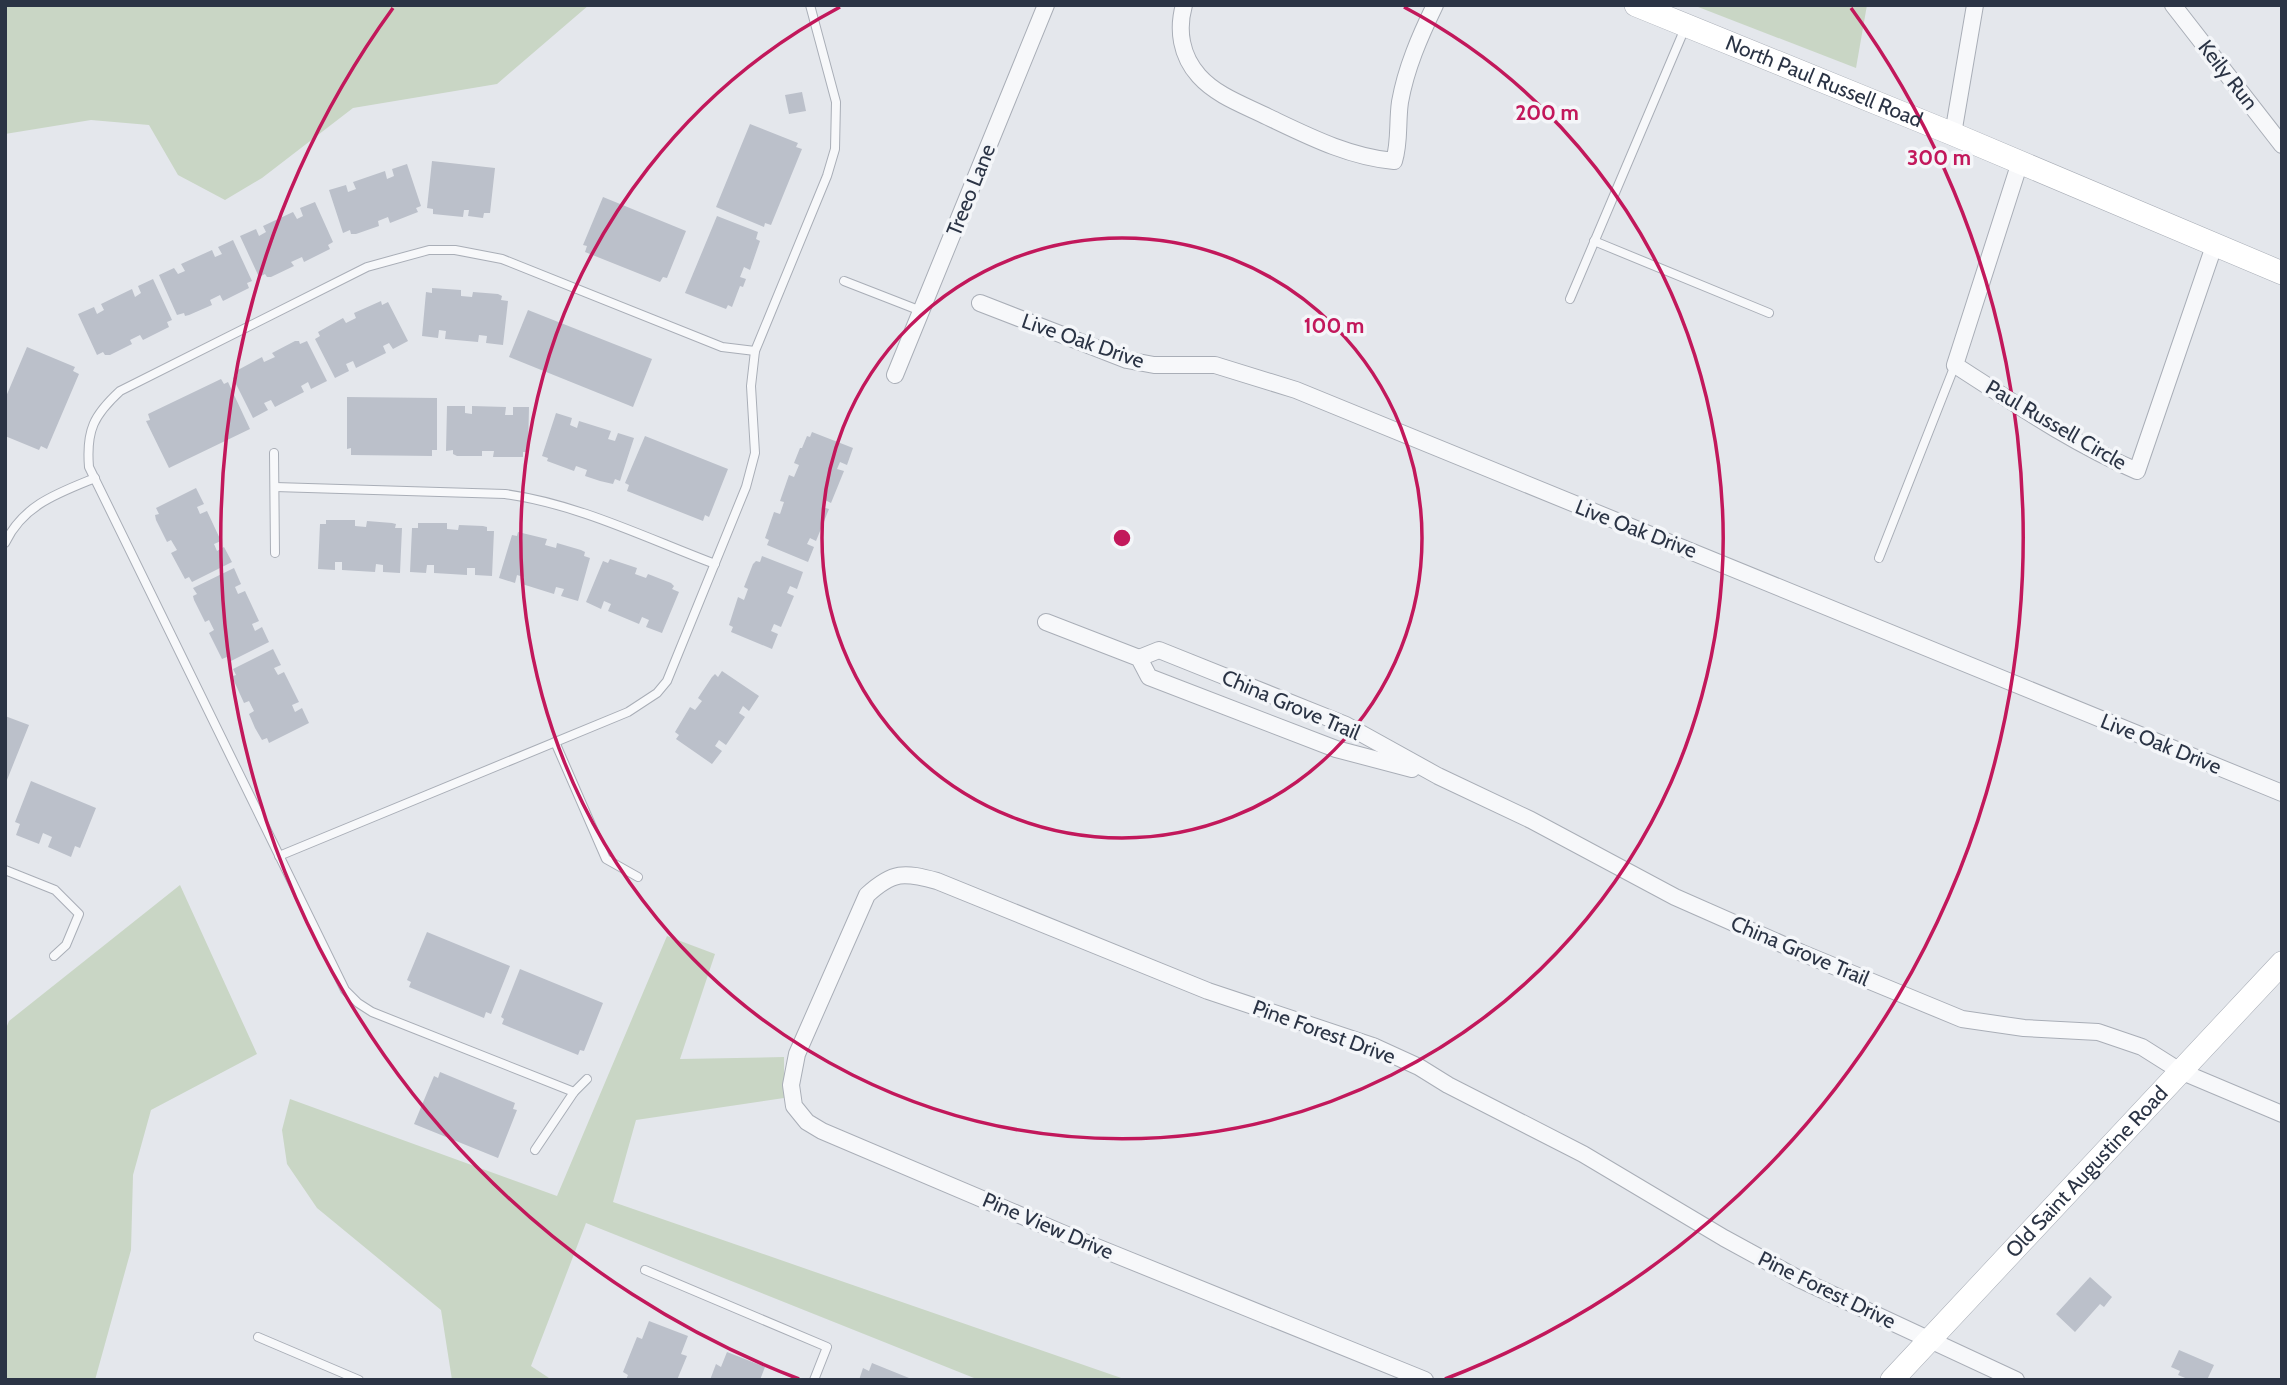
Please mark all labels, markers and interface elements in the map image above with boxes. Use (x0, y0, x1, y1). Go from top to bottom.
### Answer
street label: North Paul Russell Road (1722, 30, 1926, 132)
street label: Keily Run (2193, 35, 2263, 115)
text: 200 m (1515, 100, 1579, 125)
street label: Treeo Lane (941, 140, 1000, 239)
text: 300 m (1907, 145, 1971, 170)
street label: Live Oak Drive (1019, 308, 1148, 373)
text: 100 m (1304, 313, 1364, 338)
street label: Paul Russell Circle (1981, 374, 2131, 475)
street label: Live Oak Drive (1572, 494, 1701, 563)
centre of rings (1110, 526, 1134, 550)
street label: China Grove Trail (1218, 664, 1364, 745)
street label: Live Oak Drive (2097, 708, 2225, 779)
street label: China Grove Trail (1727, 910, 1873, 991)
street label: Pine Forest Drive (1249, 994, 1399, 1069)
street label: Old Saint Augustine Road (2000, 1081, 2173, 1262)
street label: Pine View Drive (979, 1187, 1118, 1264)
street label: Pine Forest Drive (1754, 1245, 1900, 1334)

